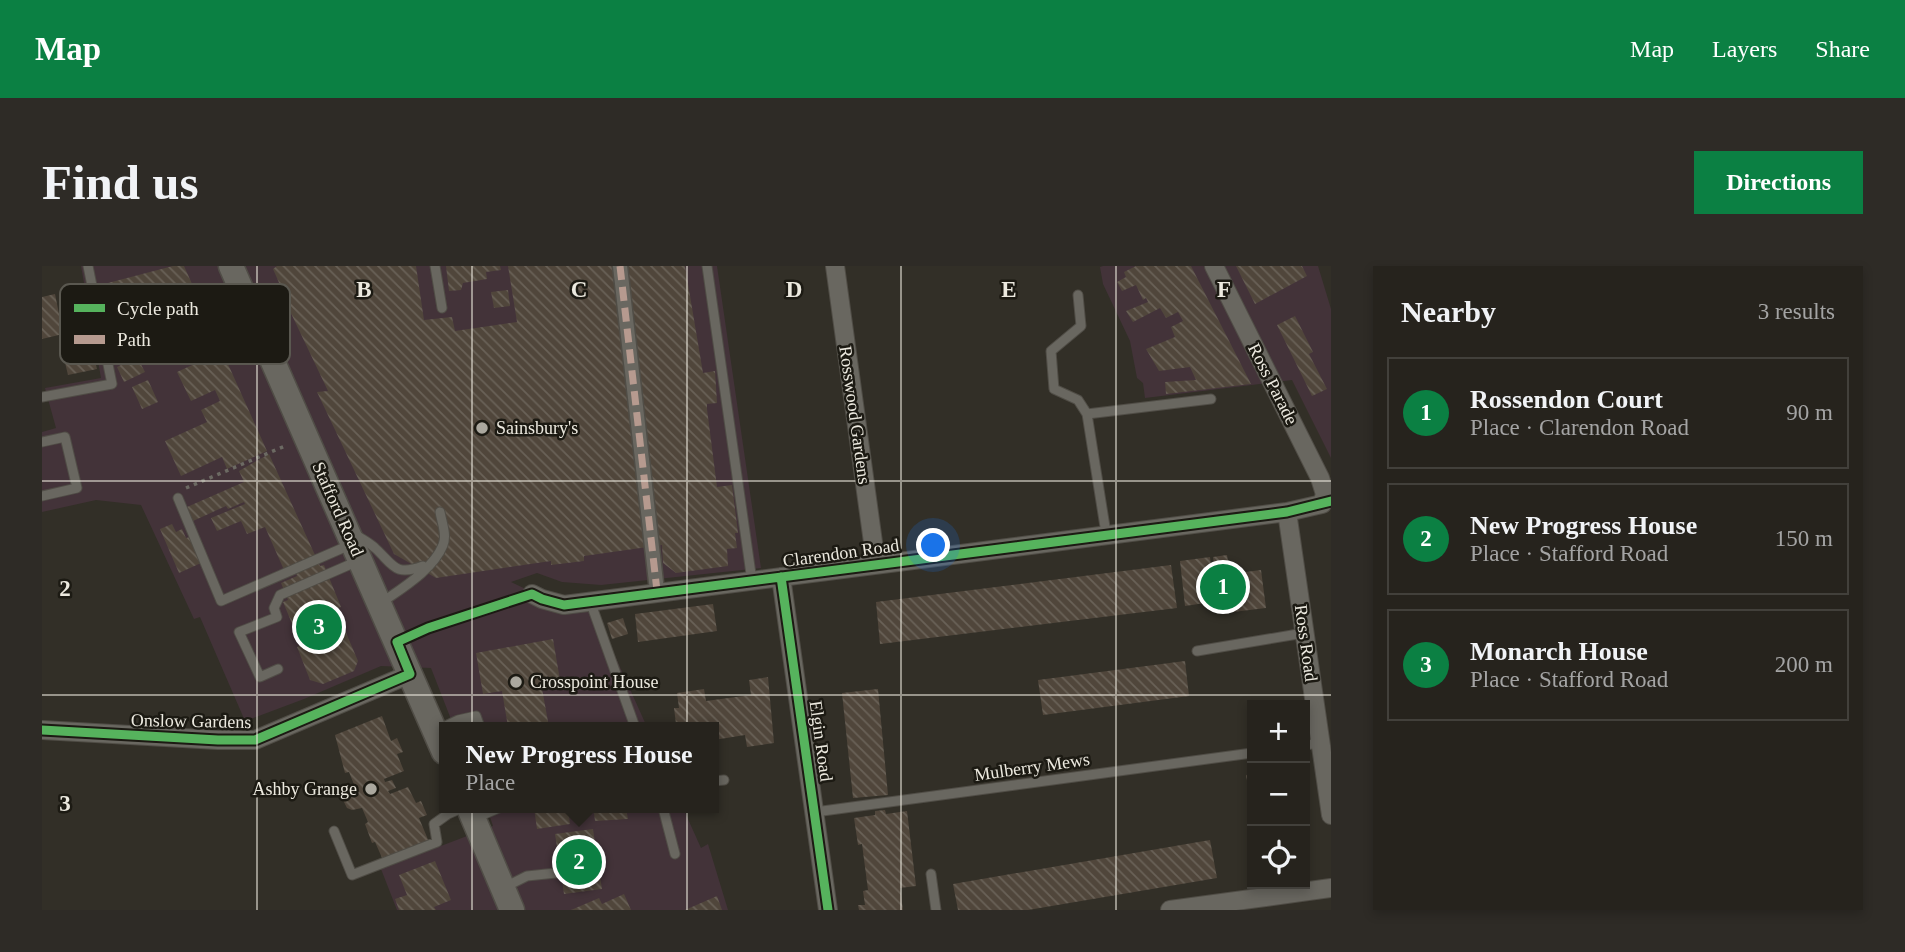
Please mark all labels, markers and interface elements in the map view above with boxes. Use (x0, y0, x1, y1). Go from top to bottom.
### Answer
text: Map (35, 31, 101, 67)
text: Map (1630, 36, 1674, 62)
text: Layers (1712, 36, 1777, 62)
text: Share (1815, 36, 1870, 62)
button: Directions (1694, 151, 1863, 214)
text: Find us (42, 155, 199, 210)
text: B (356, 277, 372, 302)
text: C (571, 277, 587, 302)
text: D (786, 277, 802, 302)
text: E (1001, 277, 1017, 302)
text: F (1217, 277, 1231, 302)
legend (60, 284, 290, 364)
text: Nearby (1401, 295, 1496, 328)
text: Cycle path (117, 298, 199, 319)
text: 3 results (1758, 299, 1835, 324)
text: Path (117, 329, 151, 350)
street label: Ross Parade (1244, 340, 1302, 428)
street label: Rosswood Gardens (835, 345, 875, 485)
text: Rossendon Court (1470, 385, 1663, 414)
text: 1 (1420, 400, 1432, 425)
text: 90 m (1786, 400, 1833, 425)
text: Place · Clarendon Road (1470, 415, 1689, 440)
place label: Sainsbury's (496, 418, 578, 438)
marker: Sainsbury's (474, 420, 490, 436)
street label: Stafford Road (308, 459, 368, 559)
text: New Progress House (1470, 511, 1697, 540)
text: 2 (1420, 526, 1432, 551)
text: 150 m (1775, 526, 1833, 551)
your location (916, 528, 950, 562)
street label: Clarendon Road (781, 535, 901, 571)
text: Place · Stafford Road (1470, 541, 1668, 566)
pin: 1 (1200, 561, 1246, 613)
text: 2 (59, 576, 71, 601)
pin: 3 (296, 601, 342, 653)
street label: Ross Road (1291, 603, 1321, 683)
text: Monarch House (1470, 637, 1648, 666)
text: 3 (1420, 652, 1432, 677)
text: 200 m (1775, 652, 1833, 677)
text: Place · Stafford Road (1470, 667, 1668, 692)
place label: Crosspoint House (530, 672, 659, 692)
marker: Crosspoint House (508, 674, 524, 690)
street label: Elgin Road (805, 699, 837, 783)
map controls (1247, 700, 1310, 889)
button: + (1247, 700, 1310, 763)
street label: Onslow Gardens (131, 710, 251, 732)
popup (439, 722, 719, 813)
text: New Progress House (465, 740, 693, 769)
street label: Mulberry Mews (973, 749, 1091, 785)
button: − (1247, 763, 1310, 826)
text: Place (465, 770, 515, 795)
place label: Ashby Grange (253, 779, 357, 799)
marker: Ashby Grange (363, 781, 379, 797)
text: 3 (59, 791, 71, 816)
button: locate (1247, 826, 1310, 889)
pin: 2 (556, 836, 602, 888)

